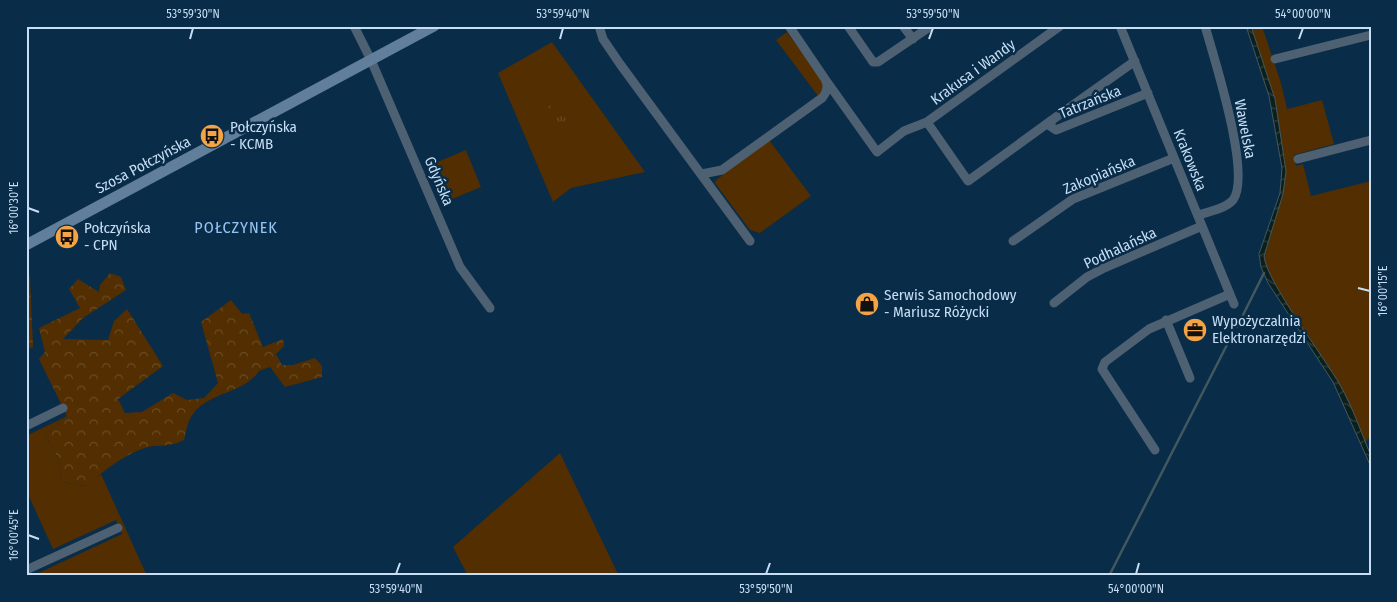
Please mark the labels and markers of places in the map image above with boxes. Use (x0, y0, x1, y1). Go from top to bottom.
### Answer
place label: Połczyńska - KCMB (230, 118, 297, 153)
bus stop icon: Połczyńska - KCMB (199, 123, 225, 149)
place label: Połczyńska - CPN (84, 219, 151, 254)
bus stop icon: Połczyńska - CPN (54, 224, 80, 250)
place label: Serwis Samochodowy - Mariusz Różycki (884, 286, 1017, 321)
shop icon: Serwis Samochodowy - Mariusz Różycki (854, 291, 880, 317)
place label: Wypożyczalnia Elektronarzędzi (1212, 312, 1306, 347)
office icon: Wypożyczalnia Elektronarzędzi (1182, 317, 1208, 343)

